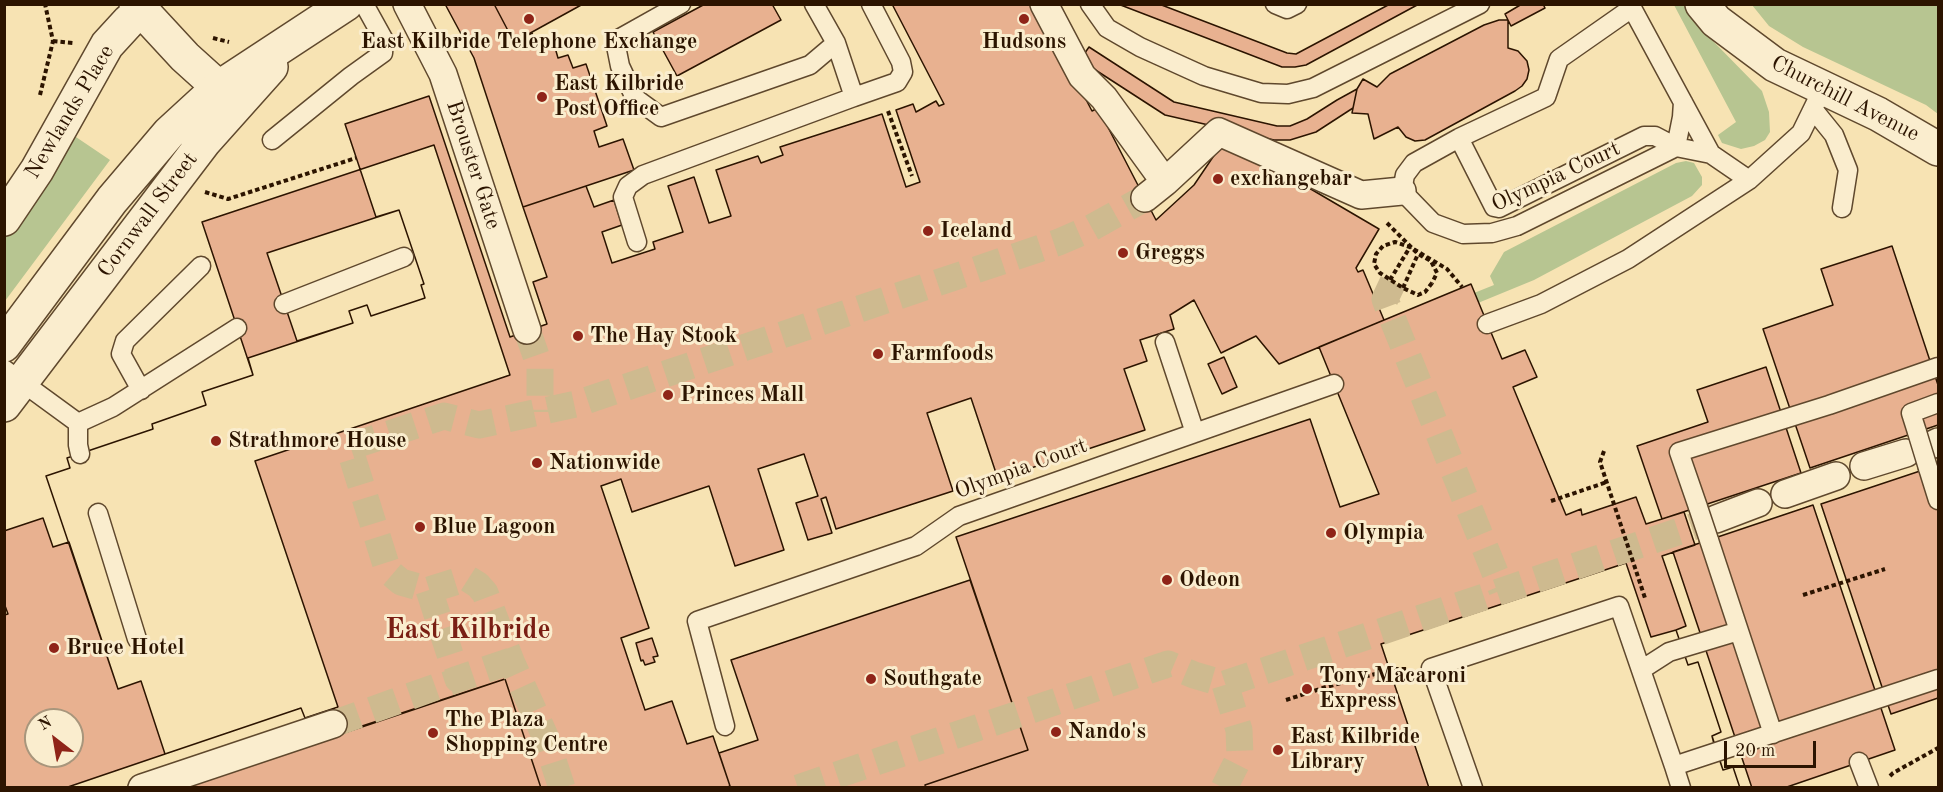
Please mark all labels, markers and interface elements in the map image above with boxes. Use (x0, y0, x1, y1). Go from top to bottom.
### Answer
marker: East Kilbride Telephone Exchange (522, 12, 536, 26)
marker: Hudsons (1017, 12, 1031, 26)
place label: East Kilbride Telephone Exchange (361, 29, 697, 55)
place label: Hudsons (982, 29, 1066, 55)
street label: Newlands Place (20, 40, 120, 184)
street label: Churchill Avenue (1766, 50, 1924, 148)
place label: East Kilbride Post Office (554, 71, 684, 122)
marker: East Kilbride Post Office (535, 90, 549, 104)
street label: Brouster Gate (440, 97, 506, 233)
street label: Olympia Court (1487, 136, 1625, 218)
street label: Cornwall Street (92, 147, 204, 283)
place label: exchangebar (1230, 166, 1352, 192)
marker: exchangebar (1211, 172, 1225, 186)
place label: Iceland (940, 218, 1012, 244)
marker: Iceland (921, 224, 935, 238)
place label: Greggs (1135, 240, 1205, 266)
marker: Greggs (1116, 246, 1130, 260)
place label: The Hay Stook (590, 323, 737, 349)
marker: The Hay Stook (571, 329, 585, 343)
place label: Farmfoods (890, 341, 994, 367)
marker: Farmfoods (871, 347, 885, 361)
place label: Princes Mall (680, 382, 804, 408)
marker: Princes Mall (661, 388, 675, 402)
place label: Strathmore House (228, 428, 407, 454)
street label: Olympia Court (951, 433, 1091, 505)
marker: Strathmore House (209, 434, 223, 448)
place label: Nationwide (549, 450, 661, 476)
marker: Nationwide (530, 456, 544, 470)
place label: Blue Lagoon (432, 514, 556, 540)
marker: Blue Lagoon (413, 520, 427, 534)
place label: Olympia (1343, 520, 1424, 546)
marker: Olympia (1324, 526, 1338, 540)
place label: Odeon (1179, 567, 1240, 593)
marker: Odeon (1160, 573, 1174, 587)
district label: East Kilbride (385, 614, 551, 648)
place label: Bruce Hotel (66, 635, 184, 661)
marker: Bruce Hotel (47, 641, 61, 655)
place label: Tony Macaroni Express (1319, 663, 1466, 714)
place label: Southgate (883, 666, 982, 692)
marker: Southgate (864, 672, 878, 686)
marker: Tony Macaroni Express (1300, 682, 1314, 696)
place label: The Plaza Shopping Centre (445, 707, 608, 758)
north arrow (24, 708, 84, 768)
text: N (36, 714, 55, 734)
place label: Nando's (1068, 719, 1146, 745)
place label: East Kilbride Library (1290, 724, 1420, 776)
marker: Nando's (1049, 725, 1063, 739)
marker: The Plaza Shopping Centre (426, 726, 440, 740)
scale bar (1727, 729, 1818, 767)
text: 20 m (1735, 742, 1775, 760)
marker: East Kilbride Library (1271, 743, 1285, 757)

